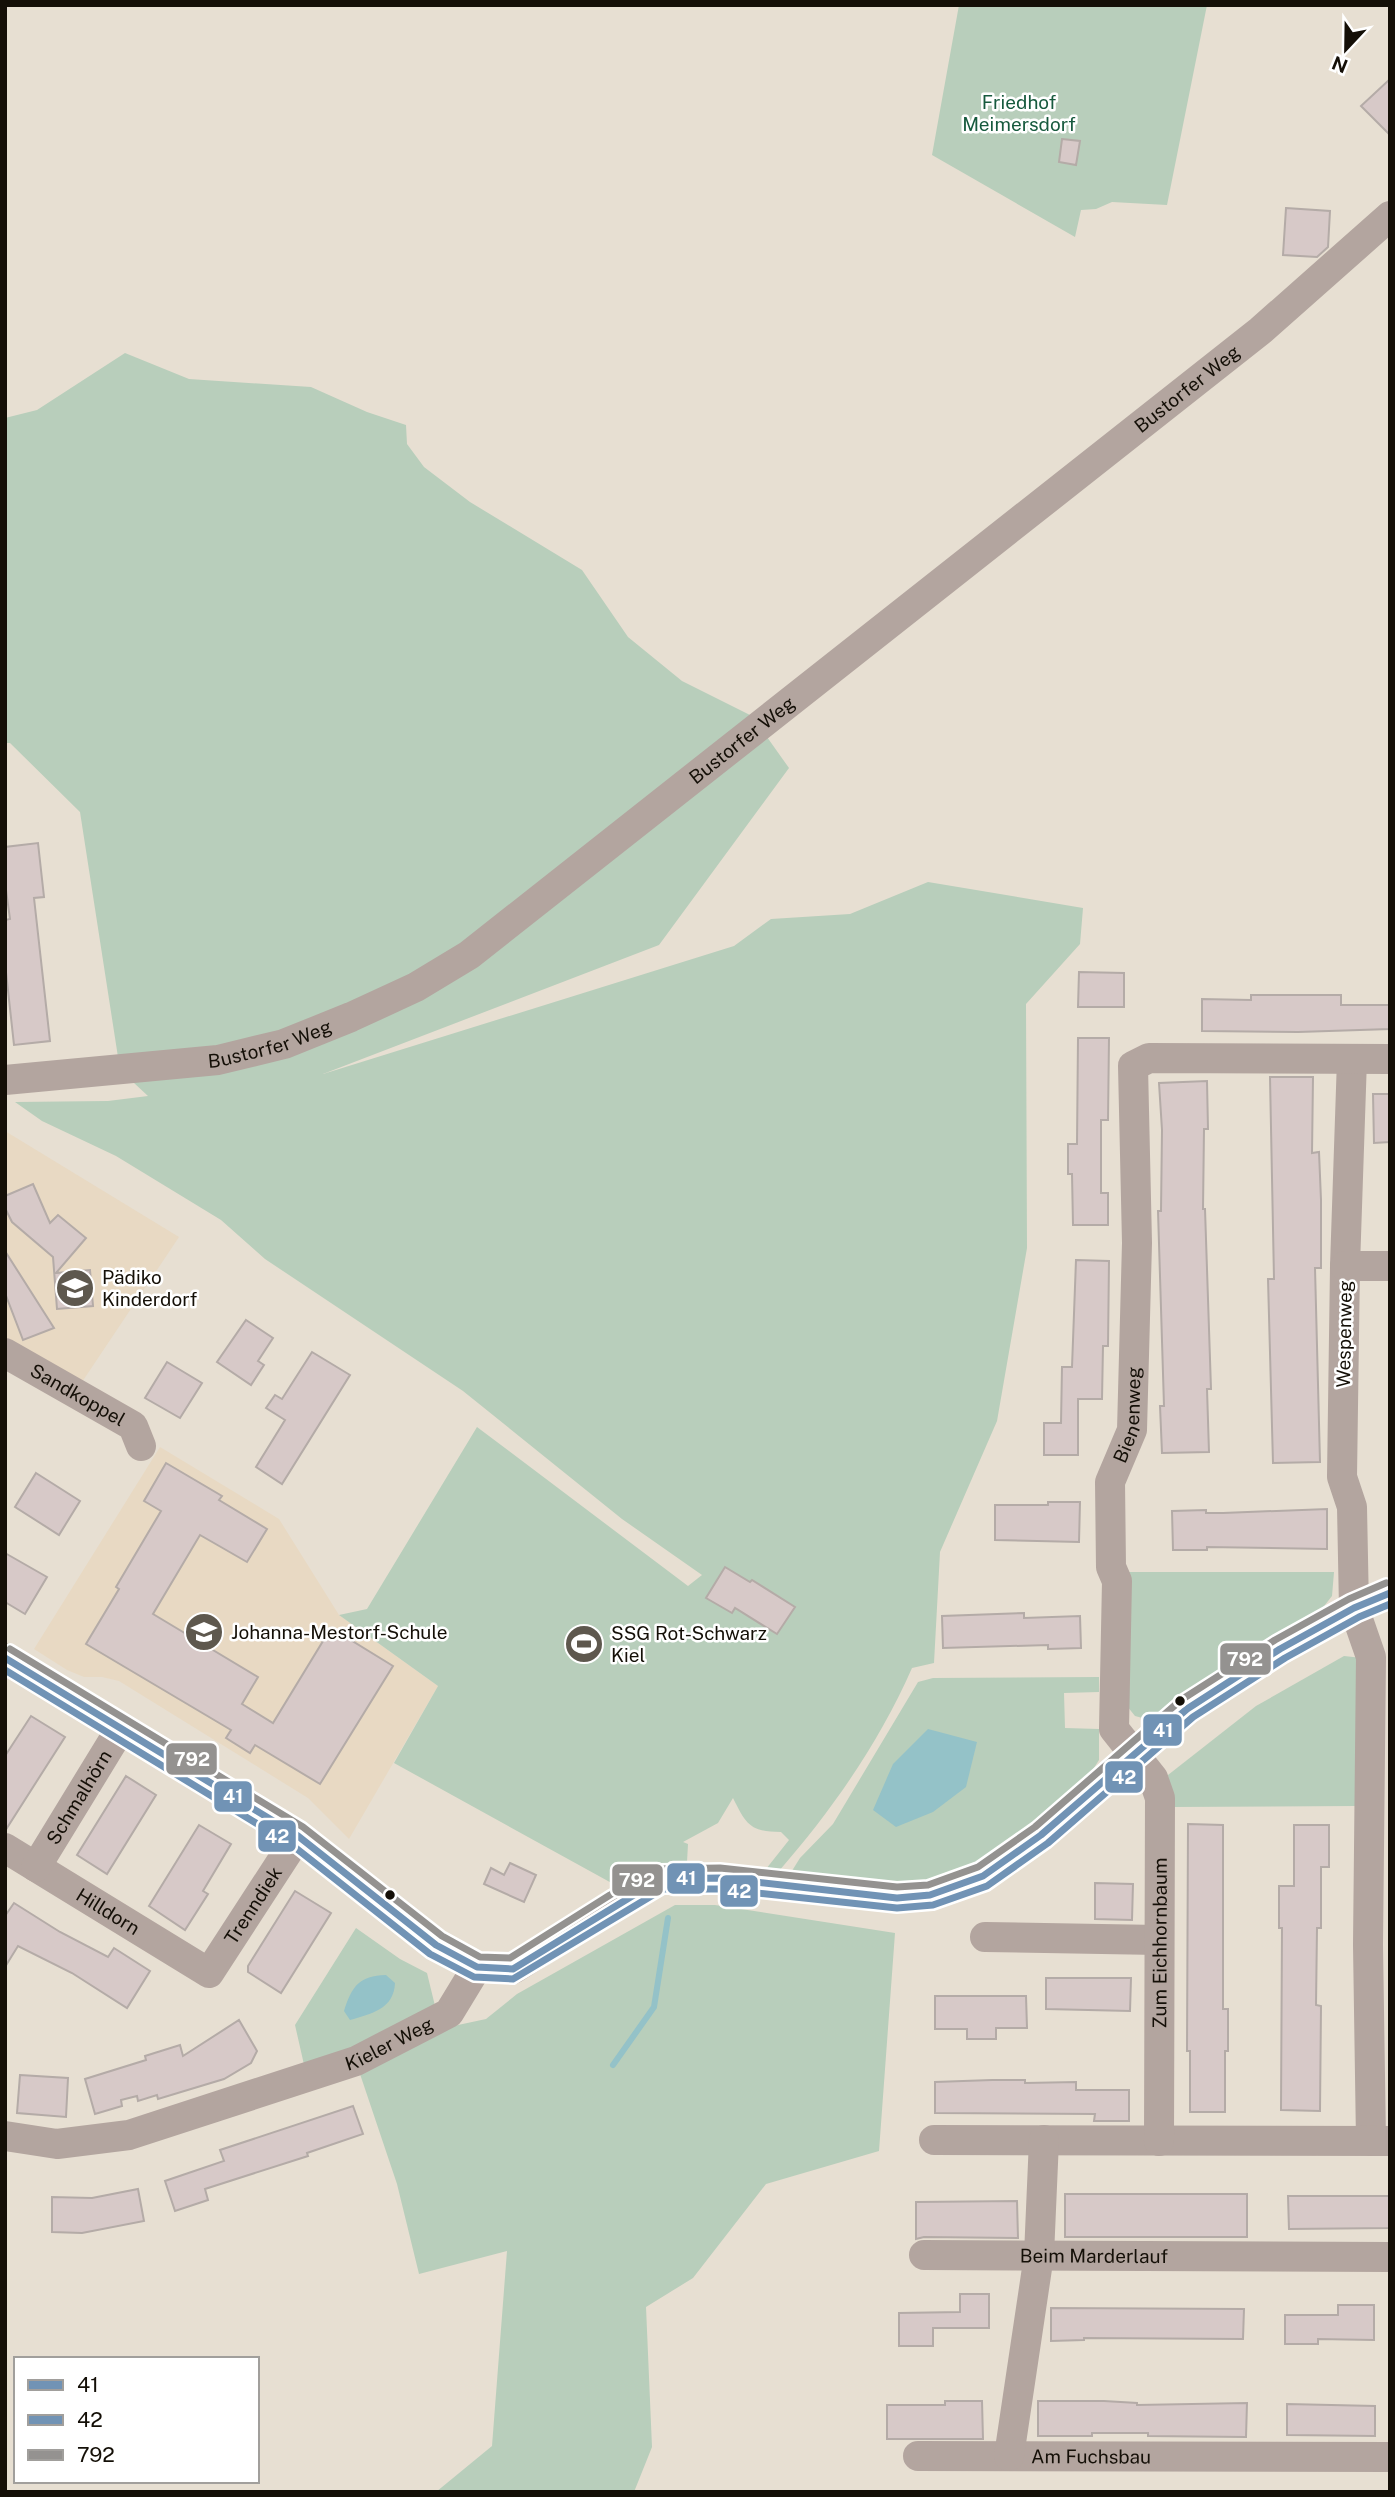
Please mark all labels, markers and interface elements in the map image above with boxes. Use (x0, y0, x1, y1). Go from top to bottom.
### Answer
north arrow (1311, 14, 1381, 84)
text: N (1329, 52, 1351, 78)
park label: Friedhof Meimersdorf (962, 91, 1076, 135)
street label: Bustorfer Weg (1130, 340, 1244, 437)
street label: Bustorfer Weg (685, 691, 799, 788)
street label: Bustorfer Weg (207, 1015, 335, 1072)
place label: Pädiko Kinderdorf (102, 1266, 197, 1310)
school or university icon: Pädiko Kinderdorf (54, 1267, 96, 1309)
street label: Wespenweg (1332, 1280, 1356, 1388)
street label: Sandkoppel (27, 1359, 129, 1430)
street label: Bienenweg (1108, 1366, 1145, 1466)
school or university icon: Johanna-Mestorf-Schule (183, 1611, 225, 1653)
place label: Johanna-Mestorf-Schule (231, 1621, 448, 1643)
place label: SSG Rot-Schwarz Kiel (611, 1622, 767, 1666)
sports icon: SSG Rot-Schwarz Kiel (563, 1623, 605, 1665)
line badge: 792 (1219, 1642, 1272, 1676)
text: 792 (1227, 1648, 1263, 1670)
unlabelled marker (1173, 1694, 1187, 1708)
line badge: 41 (1142, 1713, 1183, 1747)
text: 41 (1153, 1719, 1173, 1741)
line badge: 792 (165, 1742, 218, 1776)
street label: Schmalhörn (42, 1746, 116, 1848)
text: 792 (174, 1748, 210, 1770)
line badge: 42 (1104, 1760, 1144, 1794)
text: 42 (1112, 1766, 1136, 1788)
line badge: 41 (213, 1780, 253, 1813)
text: 41 (223, 1785, 243, 1807)
line badge: 42 (257, 1819, 297, 1853)
text: 42 (265, 1825, 289, 1847)
street label: Zum Eichhornbaum (1148, 1857, 1171, 2029)
street label: Trenndiek (220, 1862, 286, 1948)
line badge: 41 (666, 1862, 706, 1895)
line badge: 792 (611, 1863, 664, 1897)
text: 41 (676, 1867, 696, 1889)
text: 792 (619, 1869, 655, 1891)
line badge: 42 (719, 1874, 759, 1908)
text: 42 (727, 1880, 751, 1902)
street label: Hilldorn (72, 1883, 144, 1939)
unlabelled marker (383, 1888, 397, 1902)
street label: Kieler Weg (342, 2012, 437, 2075)
street label: Beim Marderlauf (1020, 2244, 1168, 2267)
legend (14, 2357, 259, 2483)
text: 41 (77, 2372, 99, 2397)
text: 42 (77, 2407, 103, 2432)
text: 792 (77, 2442, 115, 2467)
street label: Am Fuchsbau (1031, 2445, 1151, 2467)

